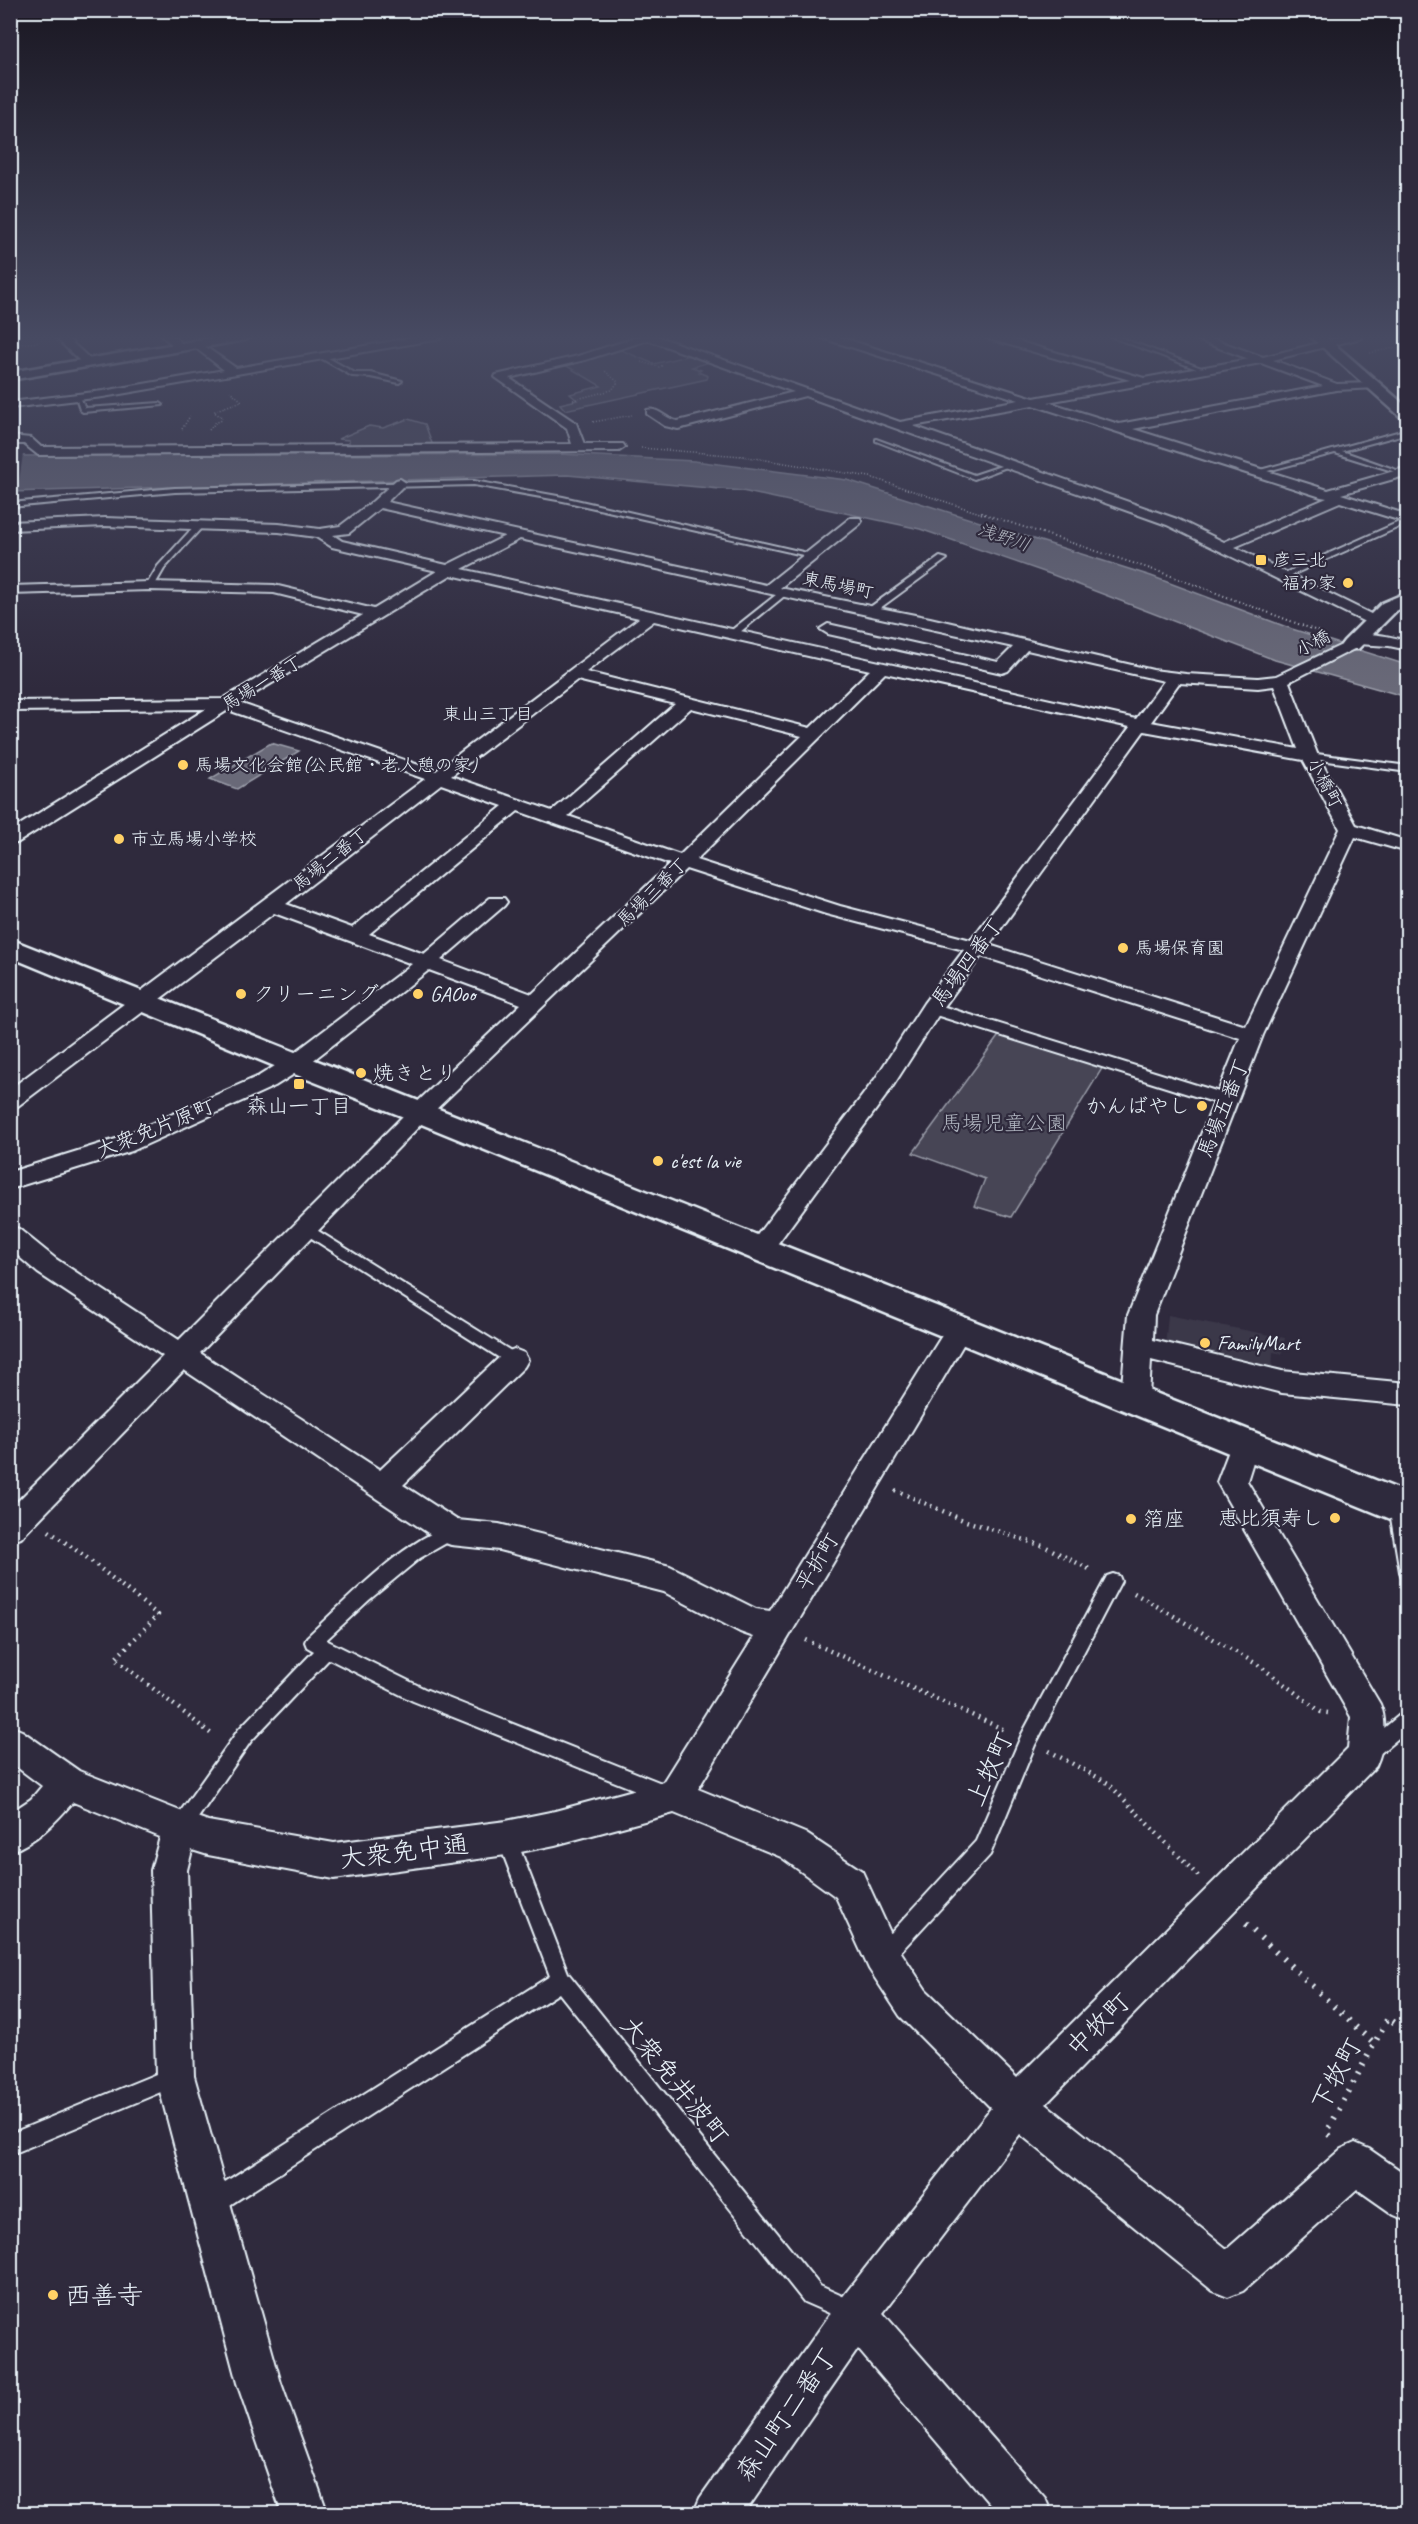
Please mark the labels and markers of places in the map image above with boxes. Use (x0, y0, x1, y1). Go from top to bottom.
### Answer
place label: 彦三北 (1273, 549, 1327, 571)
marker: 彦三北 (1254, 553, 1268, 567)
place label: 福わ家 (1282, 572, 1336, 594)
marker: 福わ家 (1341, 576, 1355, 590)
place label: 馬場文化会館(公民館・老人憩の家) (195, 754, 478, 776)
marker: 馬場文化会館(公民館・老人憩の家) (176, 758, 190, 772)
place label: 市立馬場小学校 (131, 828, 257, 850)
marker: 市立馬場小学校 (112, 832, 126, 846)
place label: 馬場保育園 (1135, 937, 1225, 959)
marker: 馬場保育園 (1116, 941, 1130, 955)
place label: クリーニング (253, 981, 379, 1007)
place label: GAOoo (430, 981, 478, 1007)
marker: クリーニング (234, 987, 248, 1001)
marker: GAOoo (411, 987, 425, 1001)
place label: 焼きとり (373, 1060, 457, 1086)
marker: 焼きとり (354, 1066, 368, 1080)
marker: 森山一丁目 (292, 1077, 306, 1091)
place label: 森山一丁目 (247, 1093, 352, 1119)
place label: かんばやし (1085, 1093, 1190, 1119)
marker: かんばやし (1195, 1099, 1209, 1113)
place label: c'est la vie (670, 1148, 743, 1174)
marker: c'est la vie (651, 1154, 665, 1168)
place label: FamilyMart (1217, 1330, 1302, 1356)
marker: FamilyMart (1198, 1336, 1212, 1350)
place label: 恵比須寿し (1218, 1505, 1323, 1531)
place label: 箔座 (1143, 1506, 1185, 1532)
marker: 恵比須寿し (1328, 1511, 1342, 1525)
marker: 箔座 (1124, 1512, 1138, 1526)
place label: 西善寺 (65, 2279, 143, 2312)
marker: 西善寺 (46, 2288, 60, 2302)

